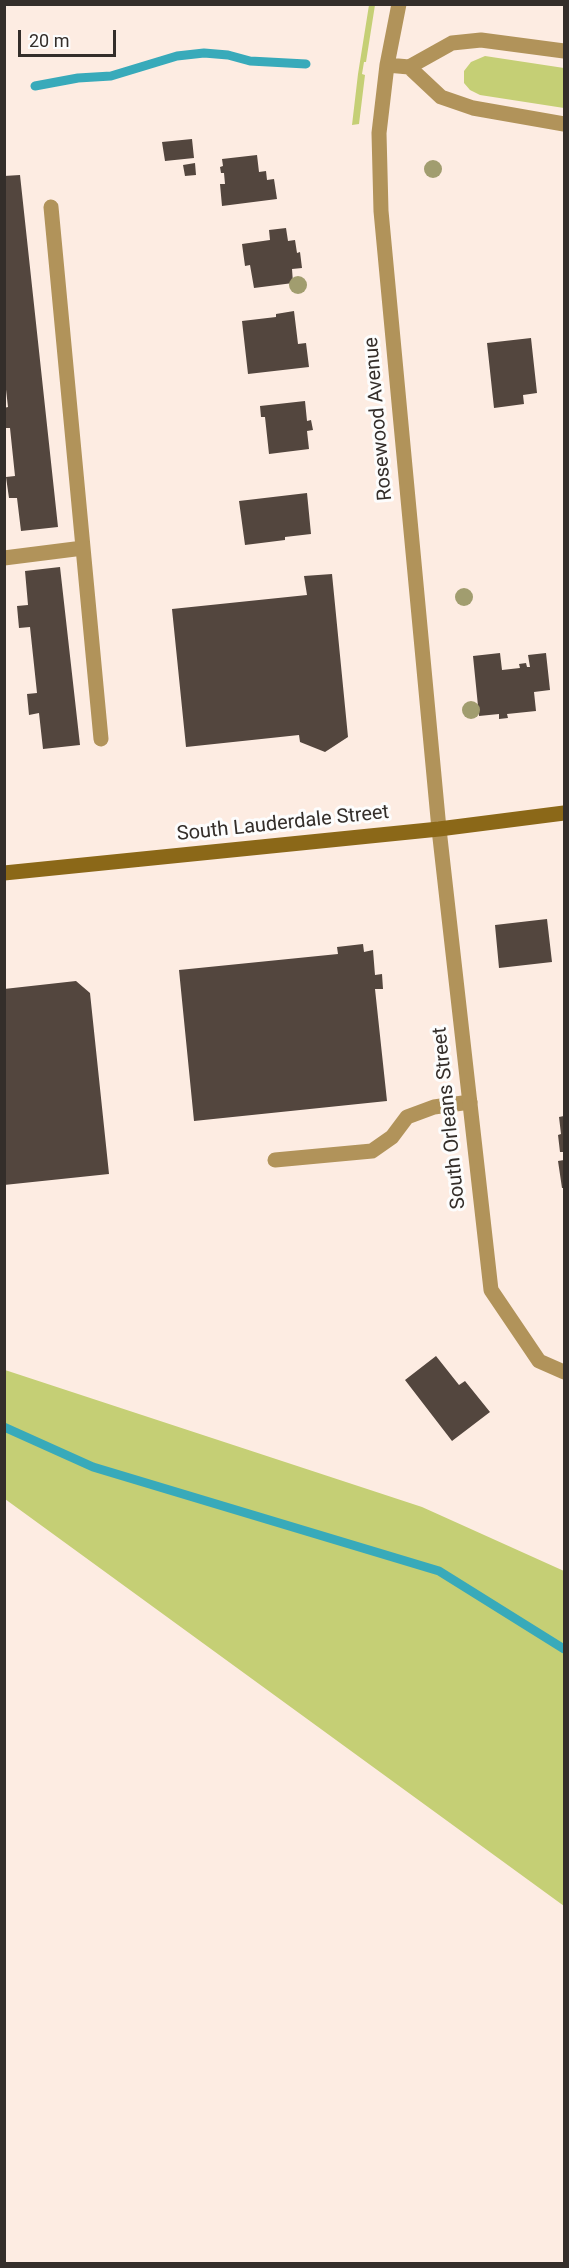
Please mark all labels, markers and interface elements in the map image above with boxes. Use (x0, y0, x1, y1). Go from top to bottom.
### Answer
scale bar (21, 18, 118, 56)
text: 20 m (29, 30, 69, 51)
street label: Rosewood Avenue (360, 336, 398, 502)
street label: South Lauderdale Street (176, 801, 390, 847)
street label: South Orleans Street (429, 1026, 471, 1210)

